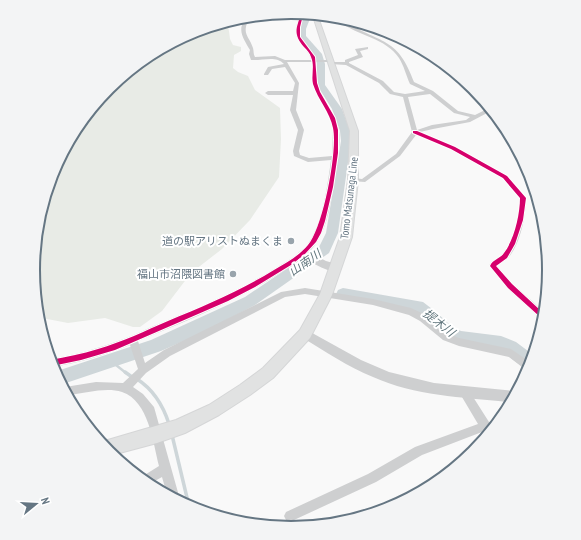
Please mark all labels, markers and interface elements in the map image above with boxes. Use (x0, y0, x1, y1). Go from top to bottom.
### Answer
street label: Tomo Matsunaga Line (337, 156, 361, 240)
place label: 道の駅アリストぬまくま (162, 234, 283, 248)
marker: 道の駅アリストぬまくま (286, 236, 296, 246)
water label: 山南川 (286, 245, 325, 279)
place label: 福山市沼隈図書館 (137, 267, 225, 281)
marker: 福山市沼隈図書館 (228, 269, 238, 279)
water label: 提木川 (421, 306, 460, 341)
north arrow (16, 484, 56, 524)
text: N (38, 496, 53, 506)

